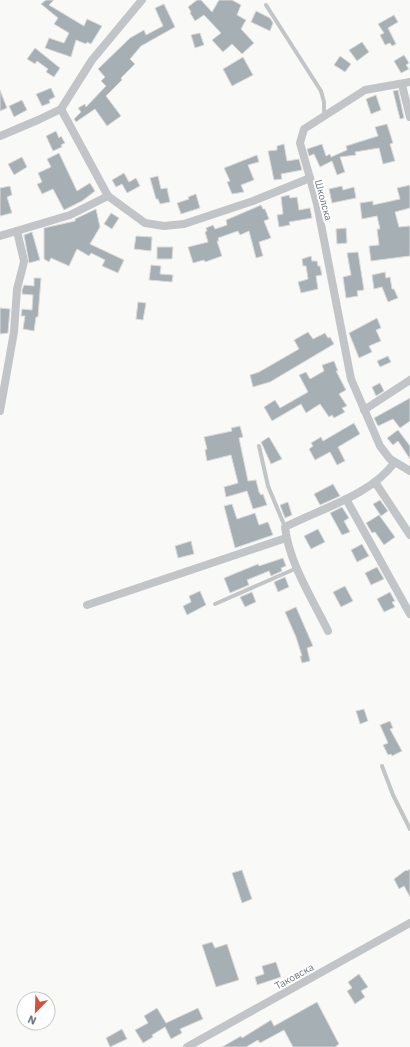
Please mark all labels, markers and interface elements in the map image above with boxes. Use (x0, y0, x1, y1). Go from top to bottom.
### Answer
street label: Школска (312, 178, 335, 223)
street label: Таковска (272, 960, 317, 992)
north arrow (16, 991, 56, 1031)
text: N (26, 1012, 38, 1028)

